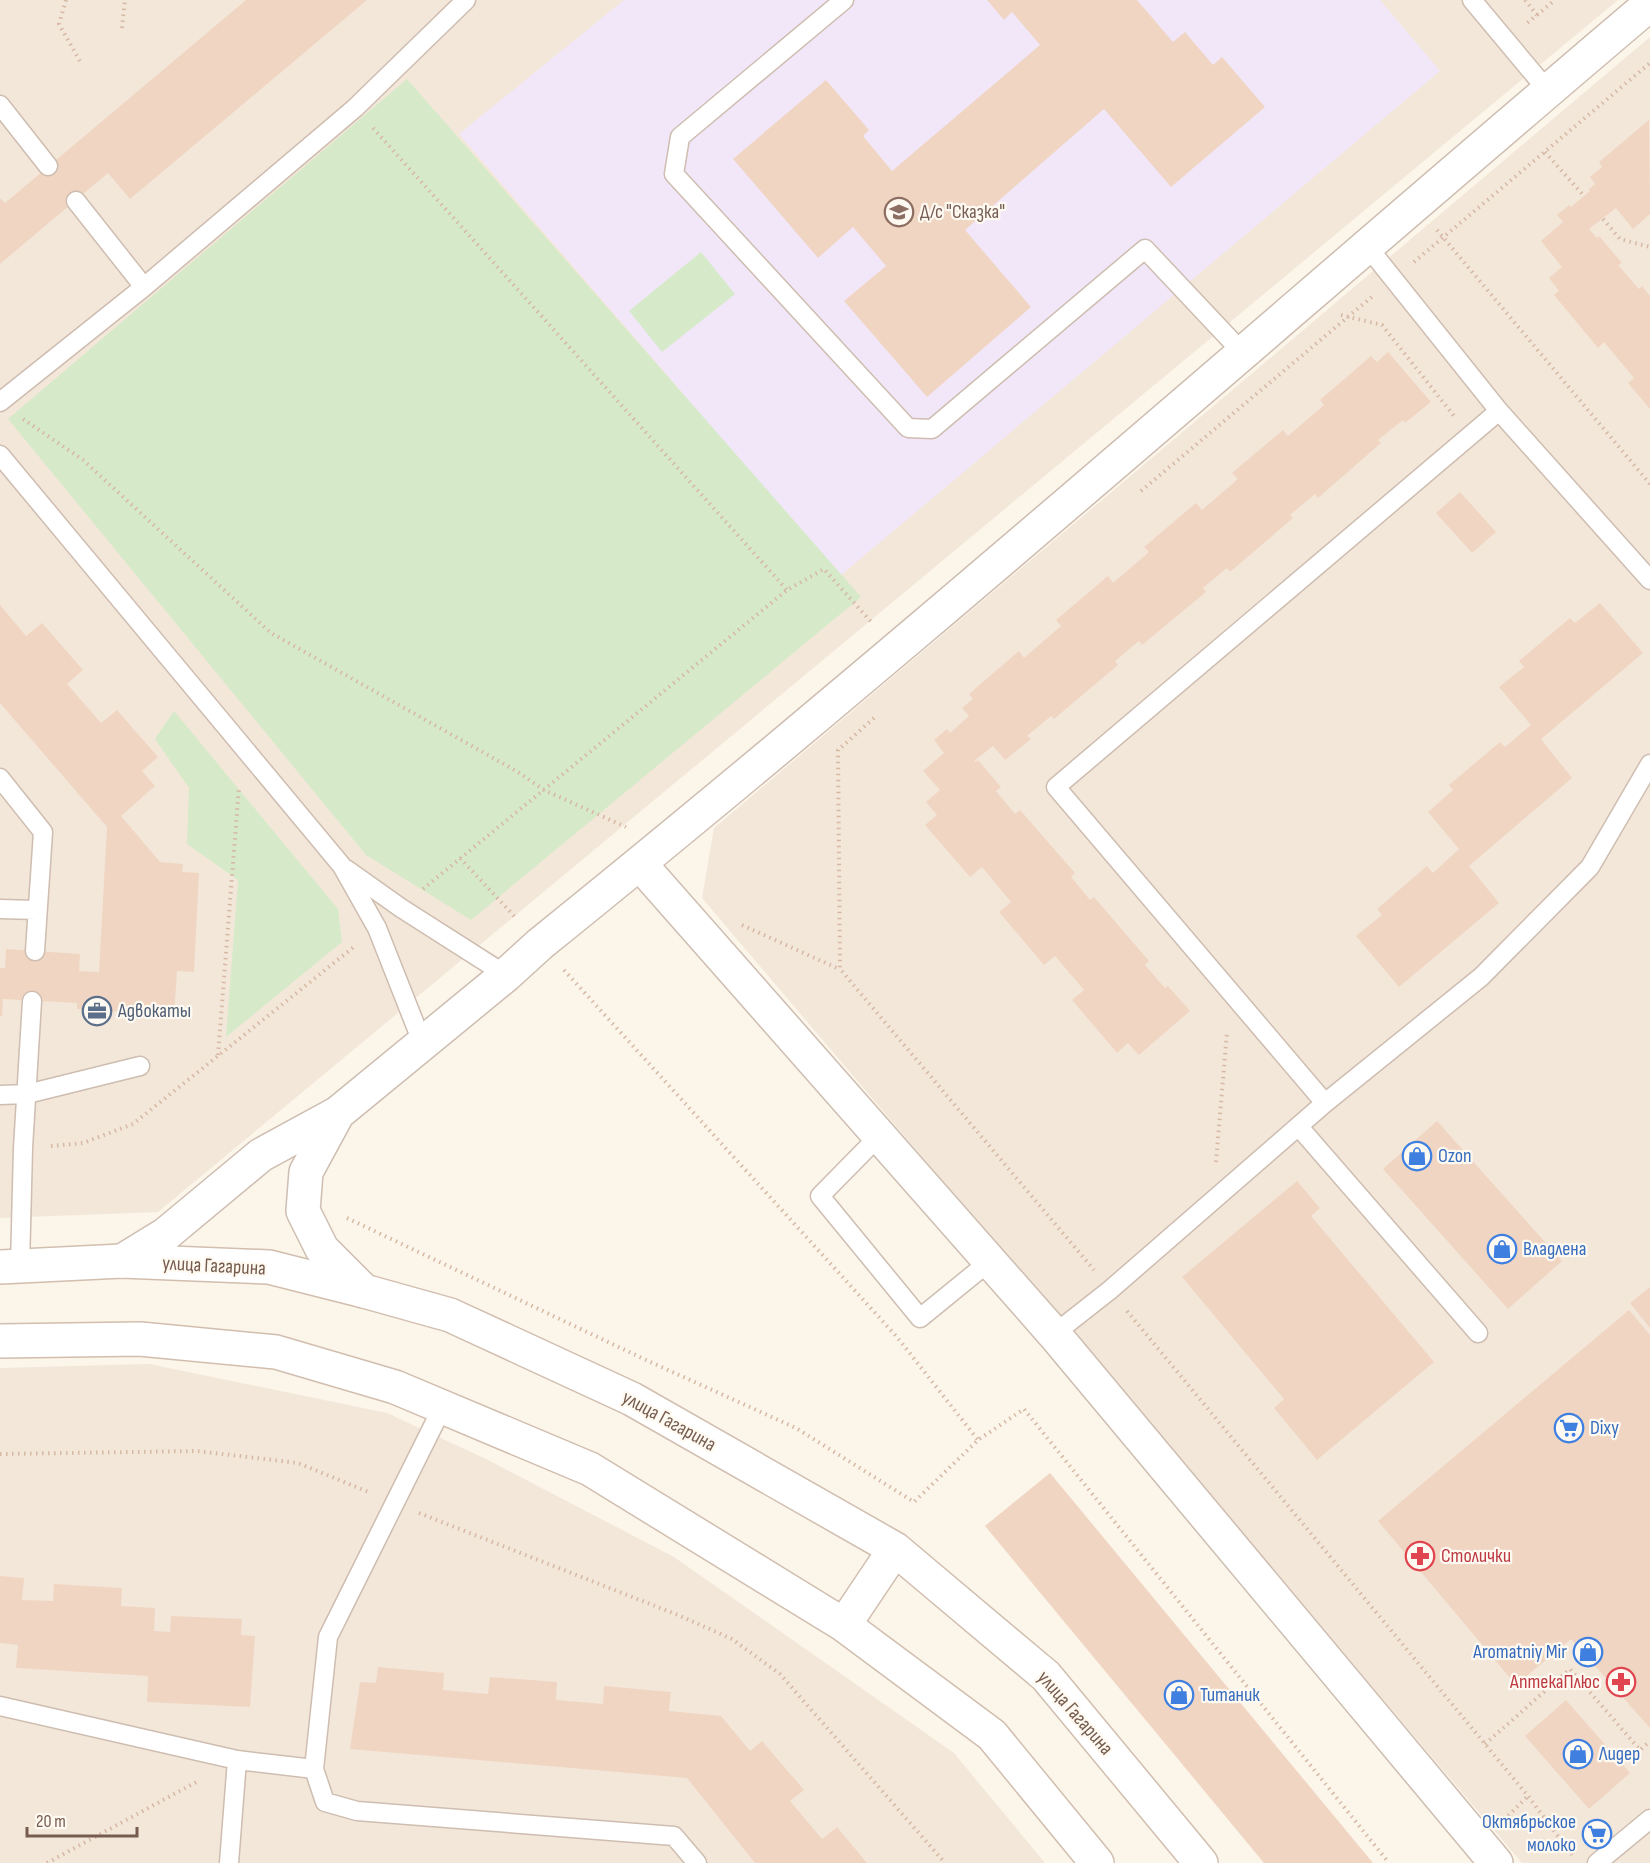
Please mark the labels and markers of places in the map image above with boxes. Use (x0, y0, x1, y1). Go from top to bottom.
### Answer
school or university icon: Д/с "Сказка" (883, 196, 915, 228)
place label: Д/с "Сказка" (920, 200, 1005, 224)
office icon: Адвокаты (81, 995, 113, 1027)
place label: Адвокаты (117, 999, 191, 1023)
shop icon: Ozon (1401, 1140, 1433, 1172)
place label: Ozon (1438, 1144, 1472, 1168)
shop icon: Владлена (1486, 1233, 1518, 1265)
place label: Владлена (1523, 1237, 1586, 1261)
supermarket icon: Dixy (1553, 1412, 1585, 1444)
place label: Dixy (1590, 1416, 1619, 1440)
pharmacy icon: Столички (1404, 1540, 1436, 1572)
place label: Столички (1441, 1544, 1511, 1568)
shop icon: Aromatniy Mir (1572, 1636, 1604, 1668)
place label: Aromatniy Mir (1472, 1640, 1567, 1664)
pharmacy icon: АптекаПлюс (1605, 1666, 1637, 1698)
place label: АптекаПлюс (1509, 1670, 1600, 1694)
shop icon: Титаник (1163, 1679, 1195, 1711)
place label: Титаник (1200, 1683, 1260, 1707)
shop icon: Лидер (1562, 1738, 1594, 1770)
place label: Лидер (1598, 1742, 1640, 1766)
place label: Октябрьское молоко (1482, 1810, 1576, 1857)
supermarket icon: Октябрьское молоко (1581, 1818, 1613, 1850)

